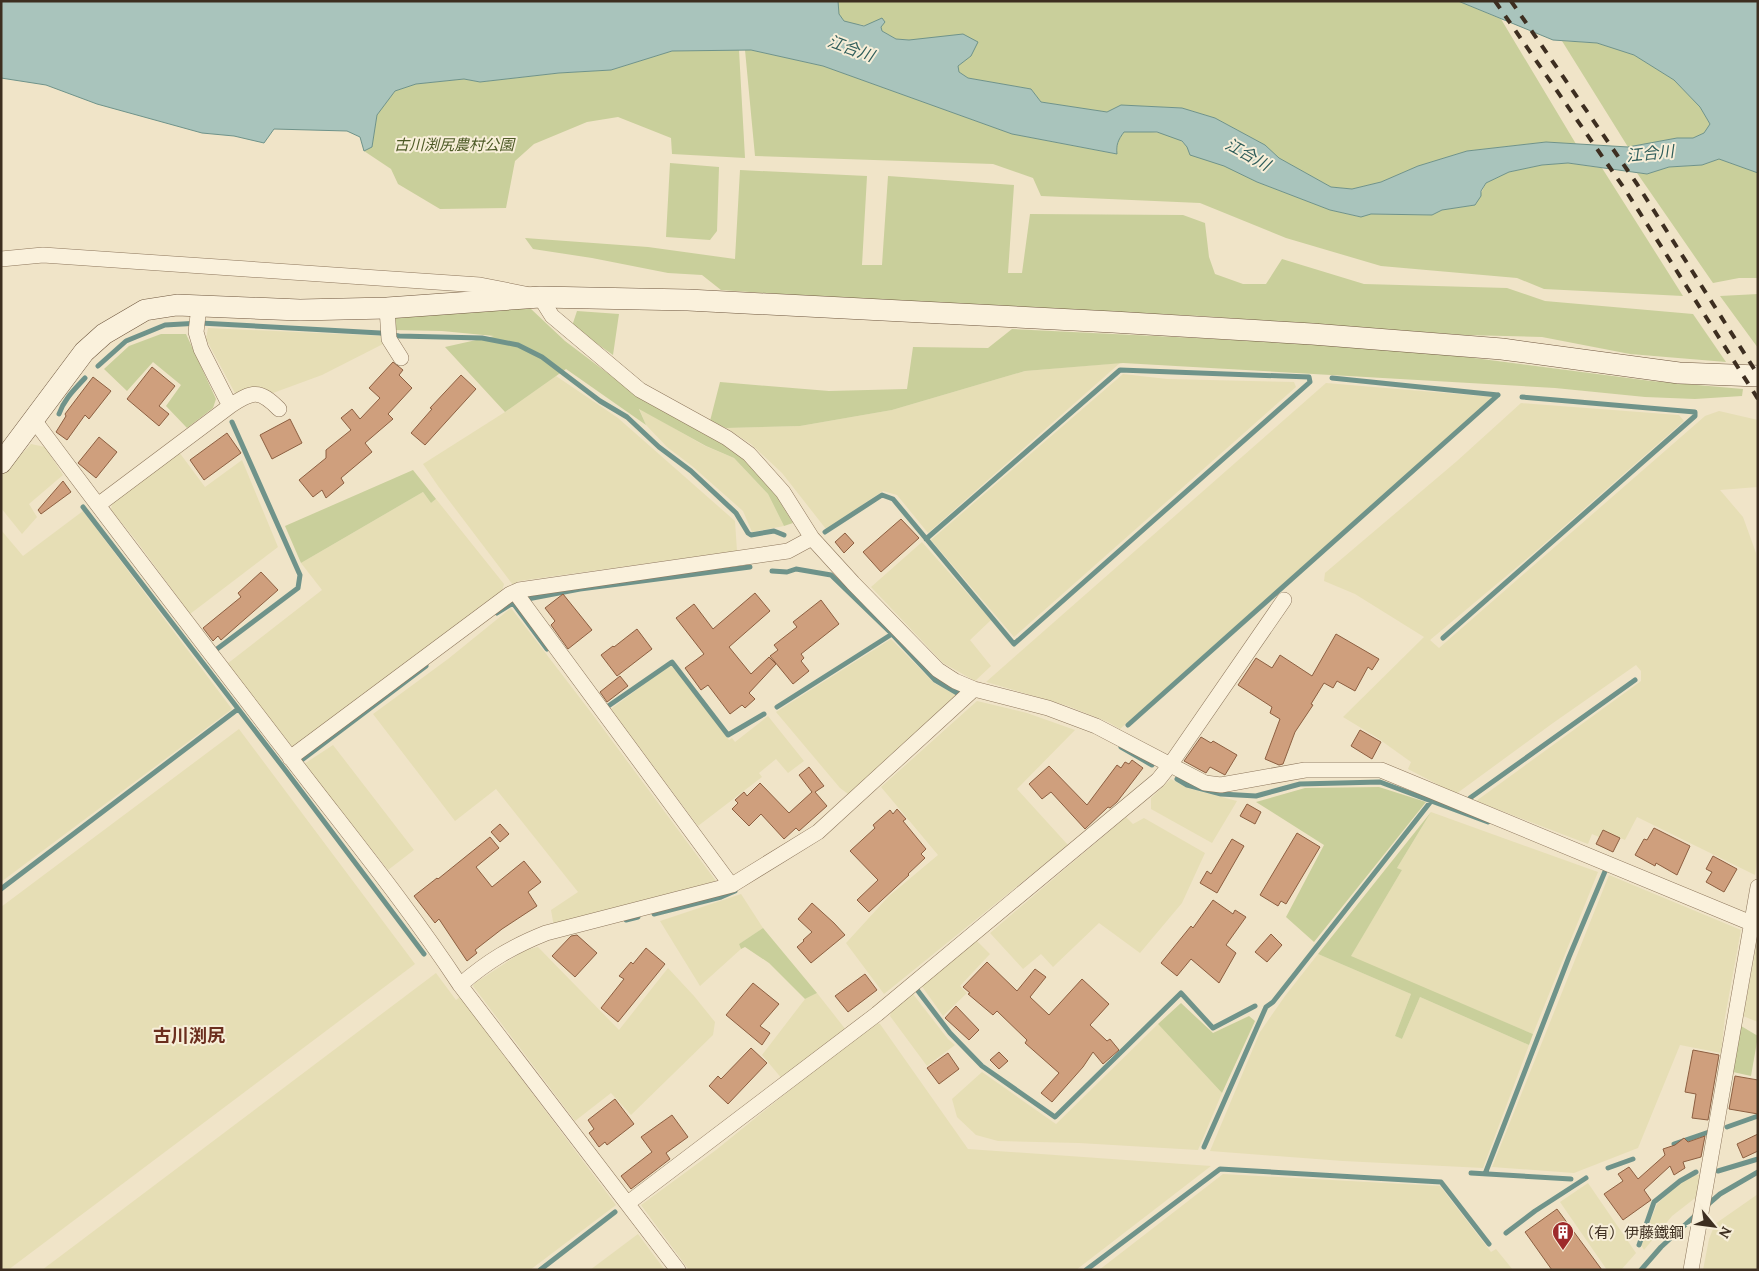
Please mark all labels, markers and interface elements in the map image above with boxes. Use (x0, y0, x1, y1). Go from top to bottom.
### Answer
water label: 江合川 (825, 30, 879, 66)
water label: 江合川 (1222, 134, 1276, 175)
park label: 古川渕尻農村公園 (394, 135, 516, 154)
water label: 江合川 (1625, 140, 1677, 165)
district label: 古川渕尻 (153, 1024, 225, 1047)
north arrow (1689, 1201, 1739, 1251)
building icon: （有）伊藤鐵鋼 (1551, 1220, 1575, 1251)
place label: （有）伊藤鐵鋼 (1579, 1223, 1684, 1242)
text: N (1715, 1223, 1736, 1242)

